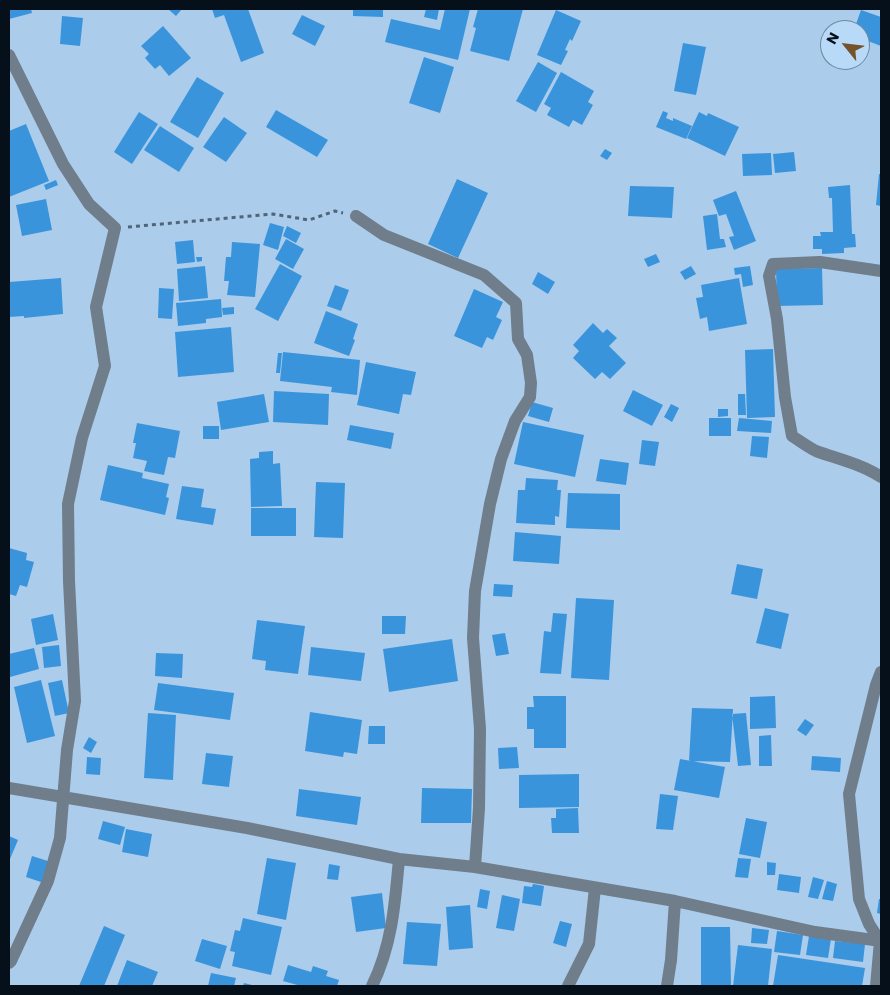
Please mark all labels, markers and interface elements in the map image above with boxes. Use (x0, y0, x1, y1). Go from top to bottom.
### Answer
north arrow (820, 20, 870, 70)
text: N (821, 29, 844, 48)

